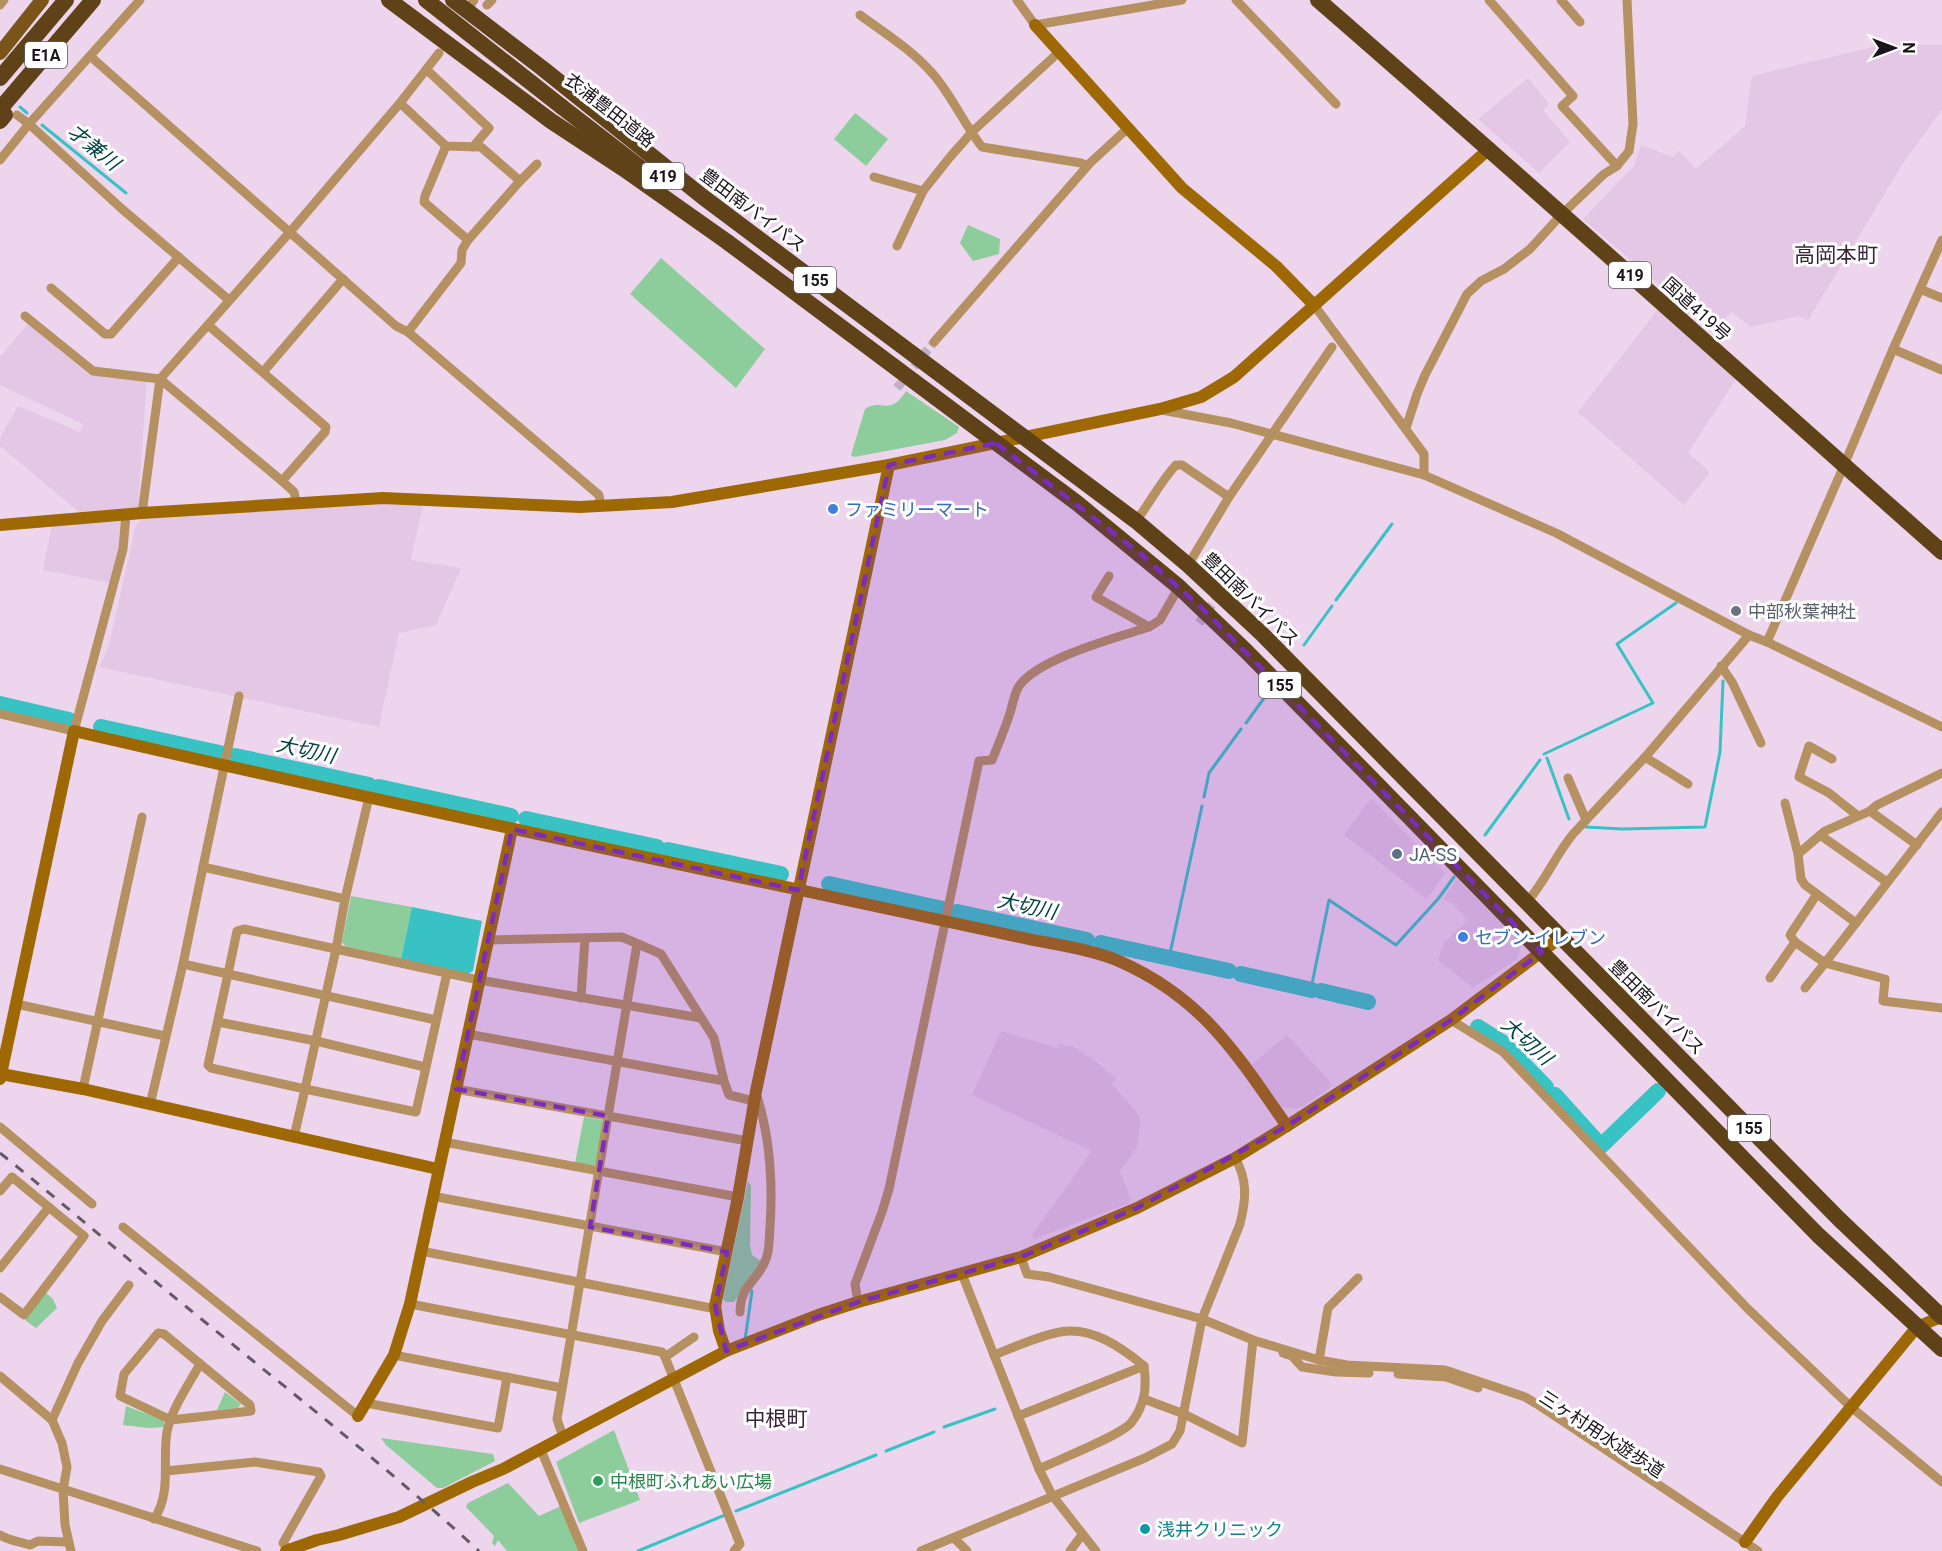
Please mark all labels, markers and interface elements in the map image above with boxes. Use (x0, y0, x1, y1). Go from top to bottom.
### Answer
north arrow (1864, 18, 1924, 78)
road number: E1A (25, 42, 67, 68)
text: N (1899, 42, 1918, 54)
street label: 衣浦豊田道路 (561, 68, 659, 152)
water label: 才兼川 (63, 119, 126, 176)
road number: 419 (642, 163, 684, 189)
street label: 豊田南バイパス (697, 164, 809, 256)
district label: 高岡本町 (1794, 243, 1878, 267)
road number: 419 (1609, 262, 1651, 288)
road number: 155 (794, 267, 836, 293)
street label: 国道419号 (1659, 273, 1735, 345)
place label: ファミリーマート (845, 499, 989, 520)
marker: ファミリーマート (826, 502, 840, 516)
street label: 豊田南バイパス (1199, 548, 1303, 650)
place label: 中部秋葉神社 (1748, 601, 1856, 622)
marker: 中部秋葉神社 (1729, 604, 1743, 618)
road number: 155 (1259, 672, 1301, 698)
water label: 大切川 (274, 732, 340, 768)
place label: JA-SS (1409, 844, 1457, 865)
marker: JA-SS (1390, 847, 1404, 861)
water label: 大切川 (995, 888, 1061, 924)
place label: セブン-イレブン (1475, 927, 1606, 948)
marker: セブン-イレブン (1456, 930, 1470, 944)
street label: 豊田南バイパス (1605, 955, 1709, 1059)
water label: 大切川 (1497, 1012, 1559, 1071)
road number: 155 (1728, 1115, 1770, 1141)
street label: 三ヶ村用水遊歩道 (1536, 1386, 1668, 1482)
district label: 中根町 (745, 1407, 808, 1431)
place label: 中根町ふれあい広場 (610, 1471, 772, 1492)
marker: 中根町ふれあい広場 (591, 1474, 605, 1488)
place label: 浅井クリニック (1157, 1519, 1283, 1540)
marker: 浅井クリニック (1138, 1522, 1152, 1536)

